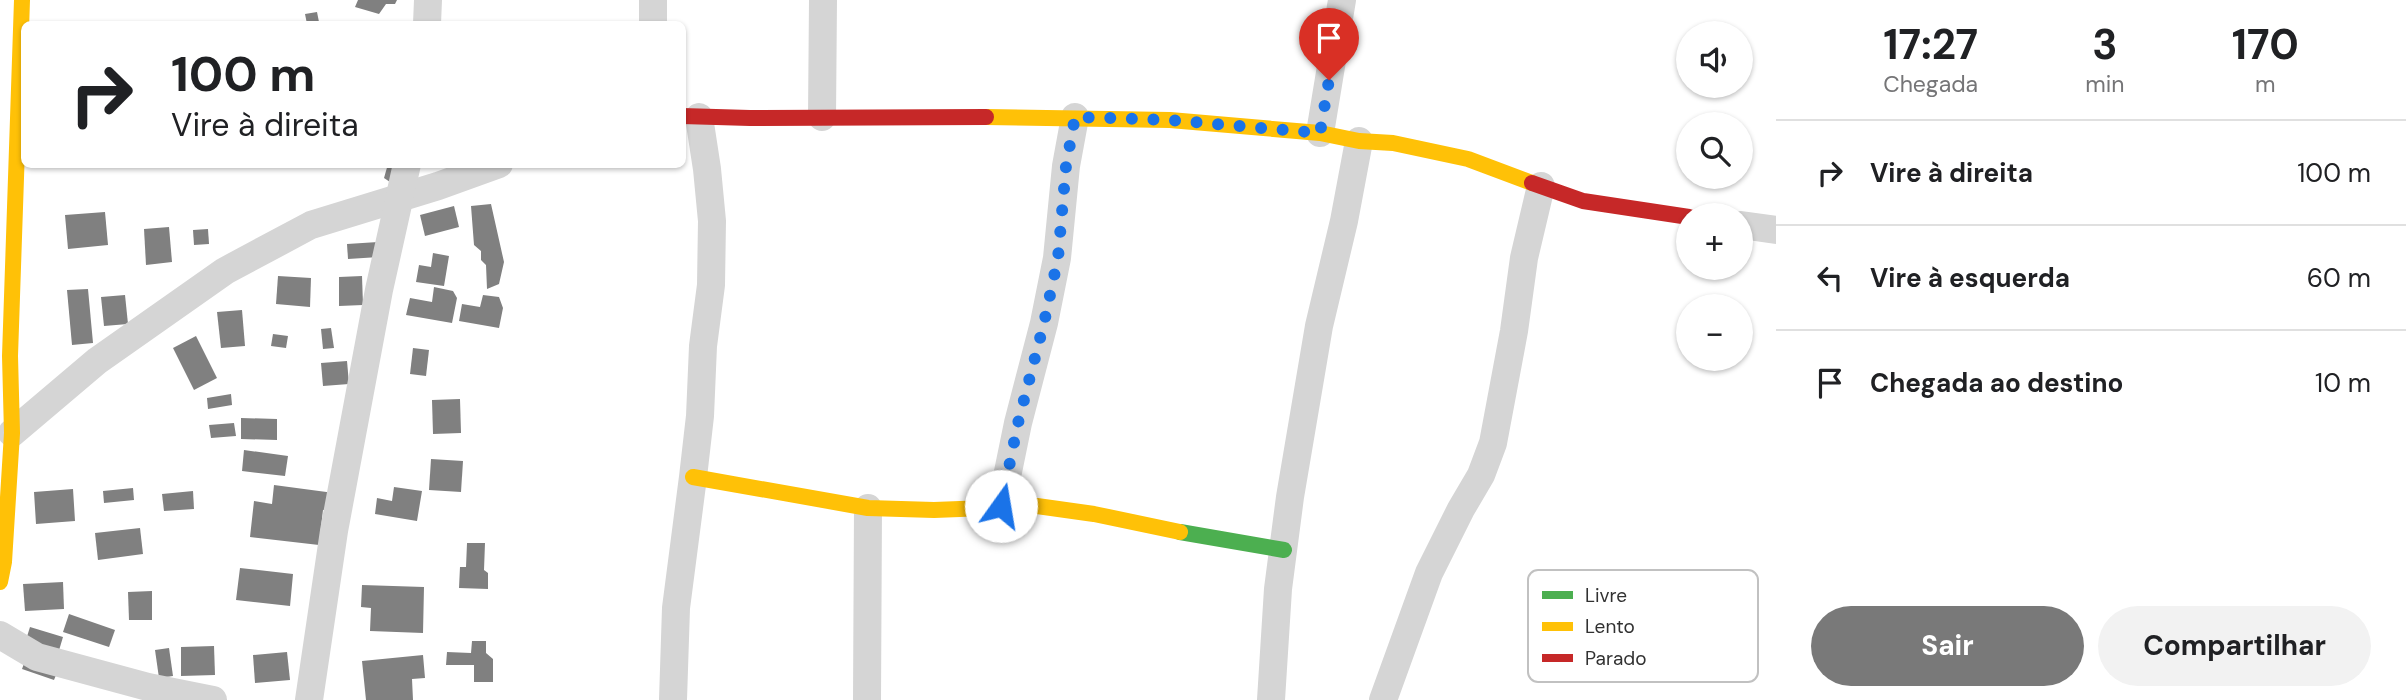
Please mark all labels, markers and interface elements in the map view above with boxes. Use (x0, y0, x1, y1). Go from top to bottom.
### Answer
pin (1299, 8, 1359, 80)
text: 17:27 (1883, 17, 1978, 72)
text: 3 (2092, 17, 2118, 72)
text: 170 (2232, 17, 2299, 72)
icon: arrive (1310, 19, 1348, 57)
map controls (1676, 21, 1753, 371)
button: sound (1676, 21, 1753, 98)
text: 100 m (171, 42, 315, 106)
icon: right (56, 49, 147, 140)
text: Chegada (1883, 69, 1978, 99)
text: min (2085, 69, 2125, 99)
text: m (2255, 69, 2275, 99)
text: Vire à direita (171, 104, 359, 146)
button: search (1676, 112, 1753, 189)
icon: right (1811, 154, 1849, 192)
text: Vire à direita (1870, 156, 2033, 190)
text: 100 m (2297, 156, 2371, 190)
button: + (1676, 203, 1753, 280)
icon: left (1811, 259, 1849, 297)
text: Vire à esquerda (1870, 261, 2070, 295)
text: 60 m (2307, 261, 2371, 295)
button: − (1676, 294, 1753, 371)
icon: arrive (1811, 364, 1849, 402)
text: Chegada ao destino (1870, 366, 2123, 400)
text: 10 m (2315, 366, 2371, 400)
position arrow (964, 469, 1038, 543)
legend (1528, 570, 1758, 682)
text: Livre (1585, 583, 1627, 608)
button: Sair (1811, 606, 2084, 686)
button: Compartilhar (2098, 606, 2371, 686)
text: Lento (1585, 614, 1635, 639)
text: Parado (1585, 646, 1646, 671)

